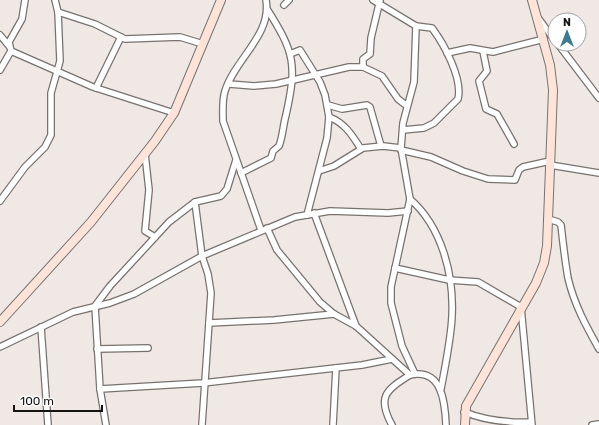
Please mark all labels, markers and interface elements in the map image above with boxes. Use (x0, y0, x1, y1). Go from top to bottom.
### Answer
north arrow (547, 12, 587, 52)
text: N (563, 16, 571, 29)
scale bar (14, 387, 102, 413)
text: 100 m (20, 394, 54, 408)

